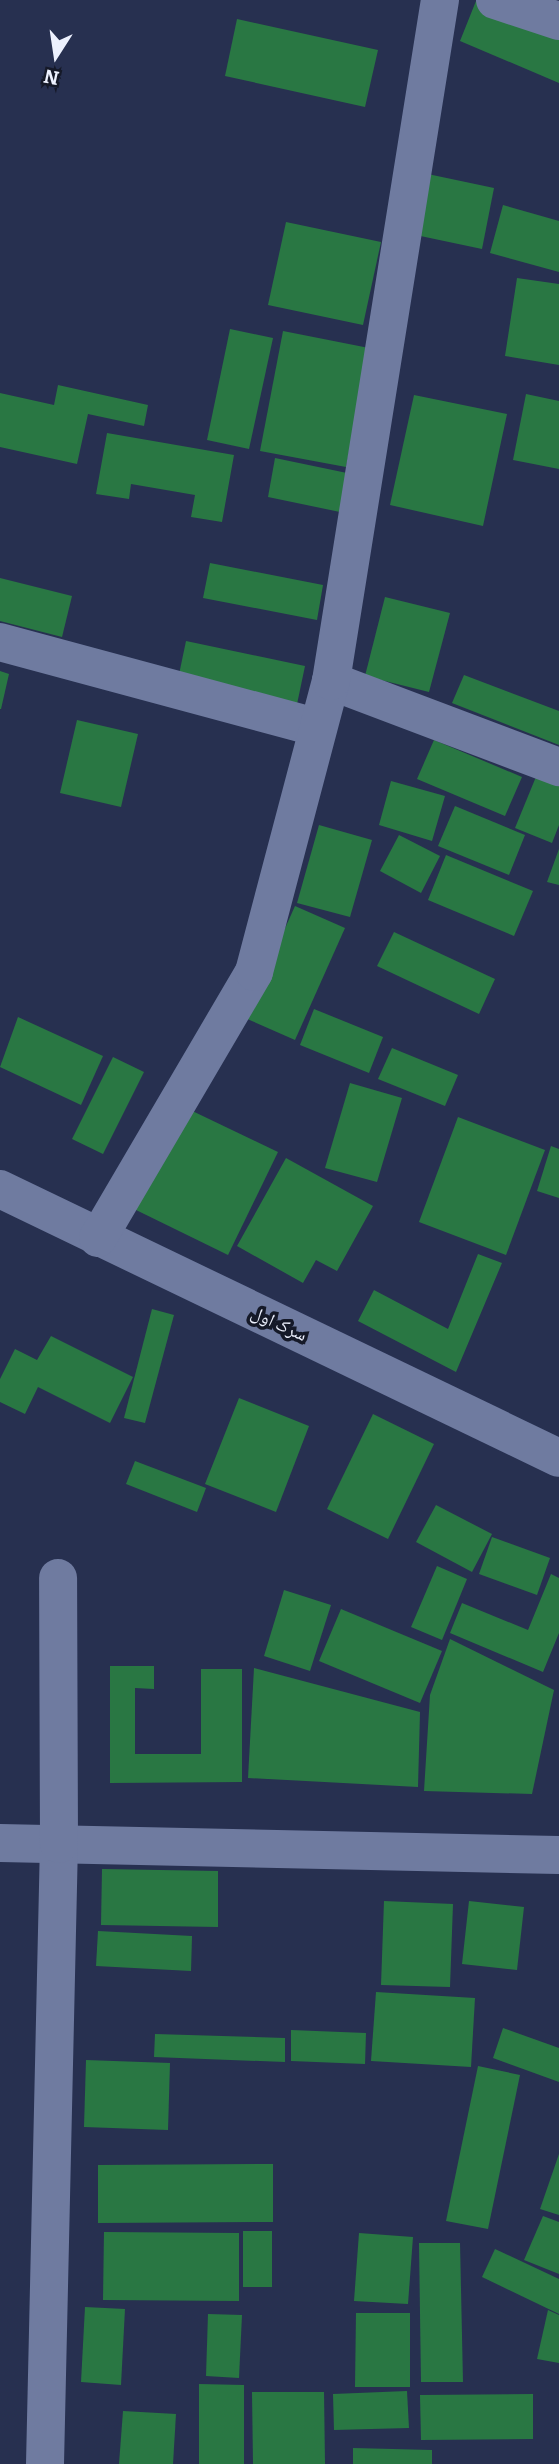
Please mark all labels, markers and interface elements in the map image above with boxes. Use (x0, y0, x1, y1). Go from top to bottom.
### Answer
north arrow (21, 21, 91, 91)
text: N (42, 64, 61, 90)
street label: سرک اول (248, 1302, 310, 1346)

